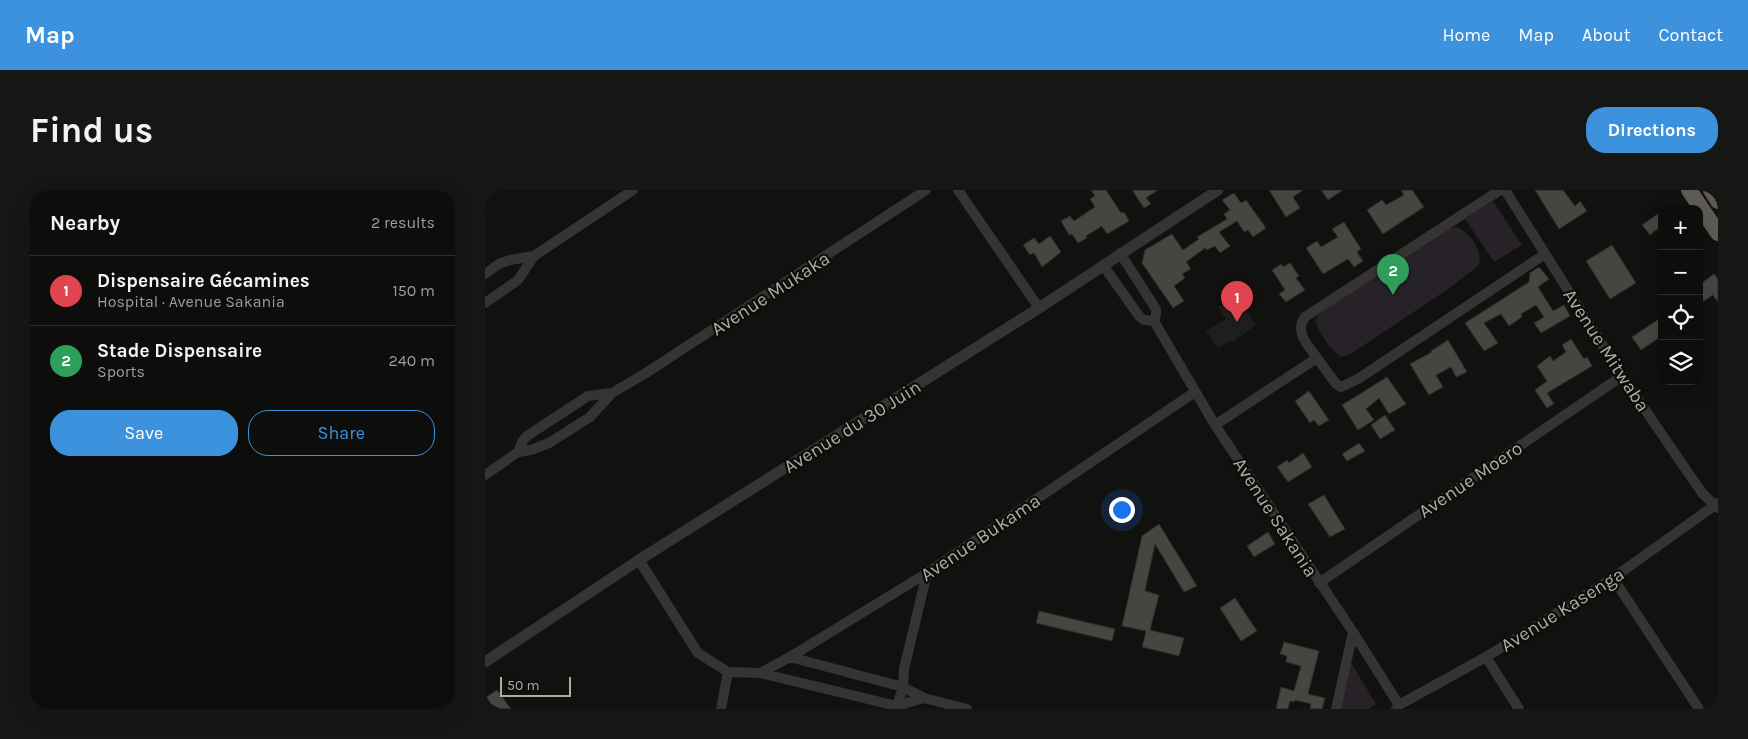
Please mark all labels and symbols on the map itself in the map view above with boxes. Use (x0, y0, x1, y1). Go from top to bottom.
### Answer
street label: Avenue Mukaka (707, 247, 834, 340)
pin: 2 (1377, 254, 1409, 295)
pin: 1 (1221, 281, 1253, 322)
street label: Avenue Mitwaba (1558, 285, 1654, 416)
street label: Avenue du 30 Juin (780, 376, 925, 478)
street label: Avenue Moero (1414, 437, 1527, 523)
street label: Avenue Sakania (1228, 454, 1322, 581)
street label: Avenue Bukama (916, 490, 1045, 586)
your location (1109, 497, 1135, 523)
street label: Avenue Kasenga (1497, 563, 1628, 657)
scale bar (500, 674, 571, 697)

